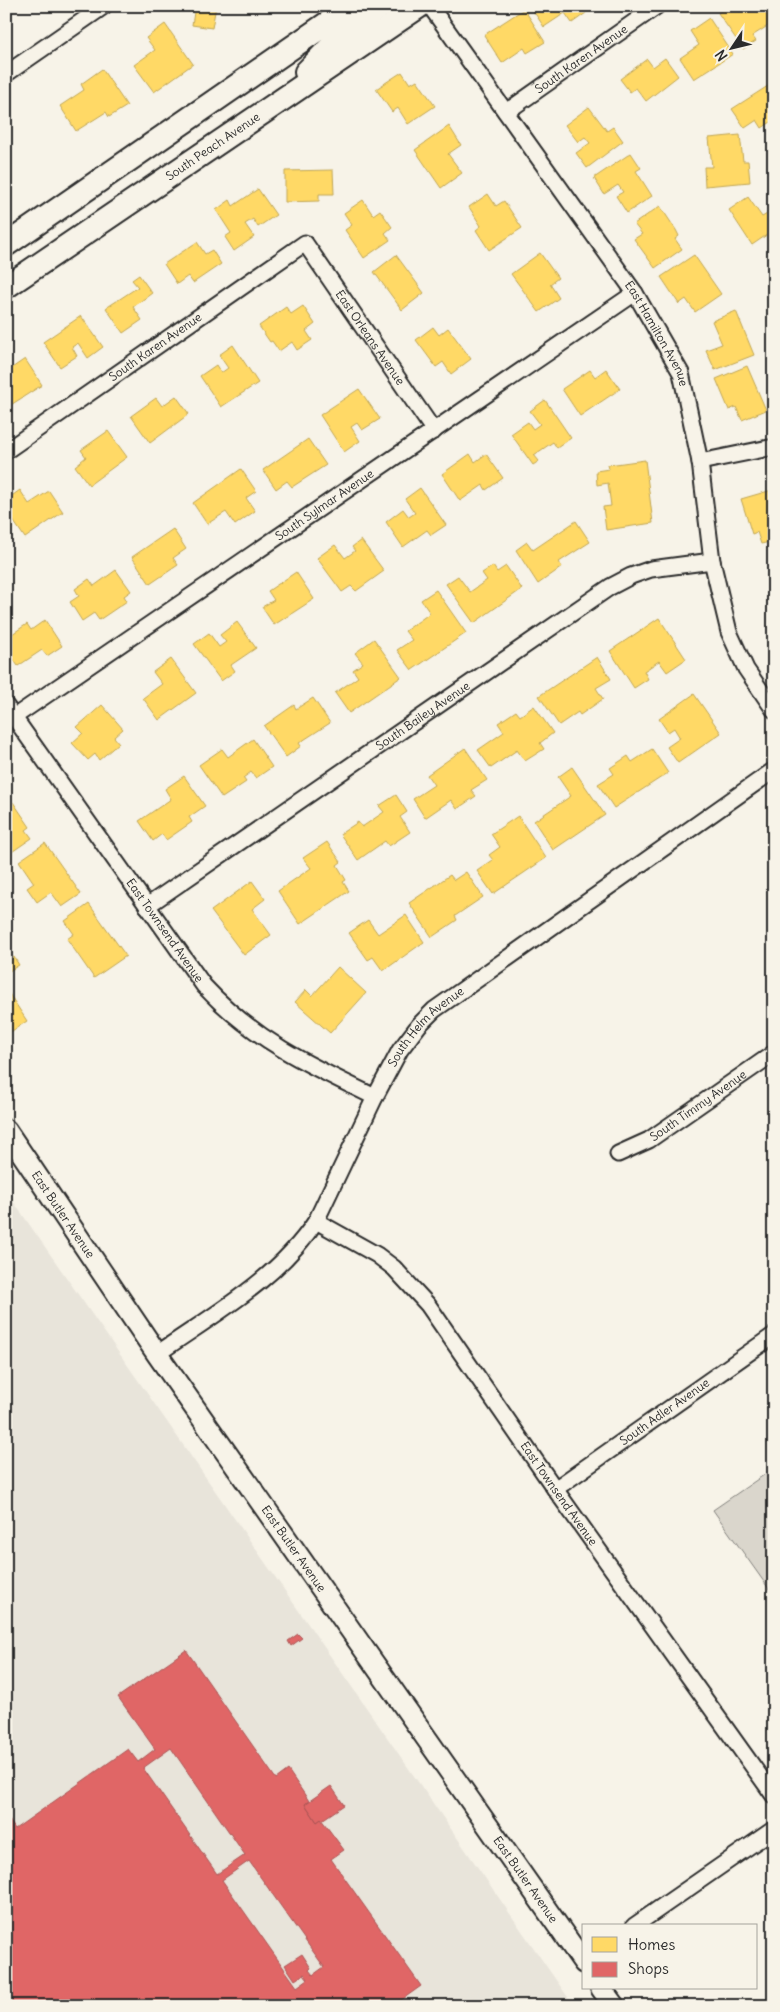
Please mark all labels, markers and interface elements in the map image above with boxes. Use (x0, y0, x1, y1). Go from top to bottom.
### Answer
street label: South Karen Avenue (532, 21, 630, 96)
north arrow (708, 22, 758, 72)
text: N (711, 46, 732, 65)
street label: South Peach Avenue (163, 109, 262, 183)
street label: East Hamilton Avenue (622, 278, 692, 387)
street label: East Orleans Avenue (333, 287, 408, 388)
street label: South Karen Avenue (106, 309, 204, 384)
street label: South Sylmar Avenue (272, 466, 376, 543)
street label: South Bailey Avenue (373, 678, 472, 753)
street label: East Townsend Avenue (123, 875, 207, 985)
street label: South Helm Avenue (384, 983, 467, 1069)
street label: South Timmy Avenue (647, 1067, 749, 1144)
street label: East Butler Avenue (29, 1168, 98, 1261)
street label: South Adler Avenue (617, 1375, 712, 1448)
street label: East Townsend Avenue (517, 1438, 601, 1548)
street label: East Butler Avenue (258, 1502, 329, 1595)
street label: East Butler Avenue (490, 1833, 561, 1925)
legend (582, 1924, 758, 1990)
text: Homes (628, 1935, 675, 1954)
text: Shops (628, 1959, 669, 1978)

